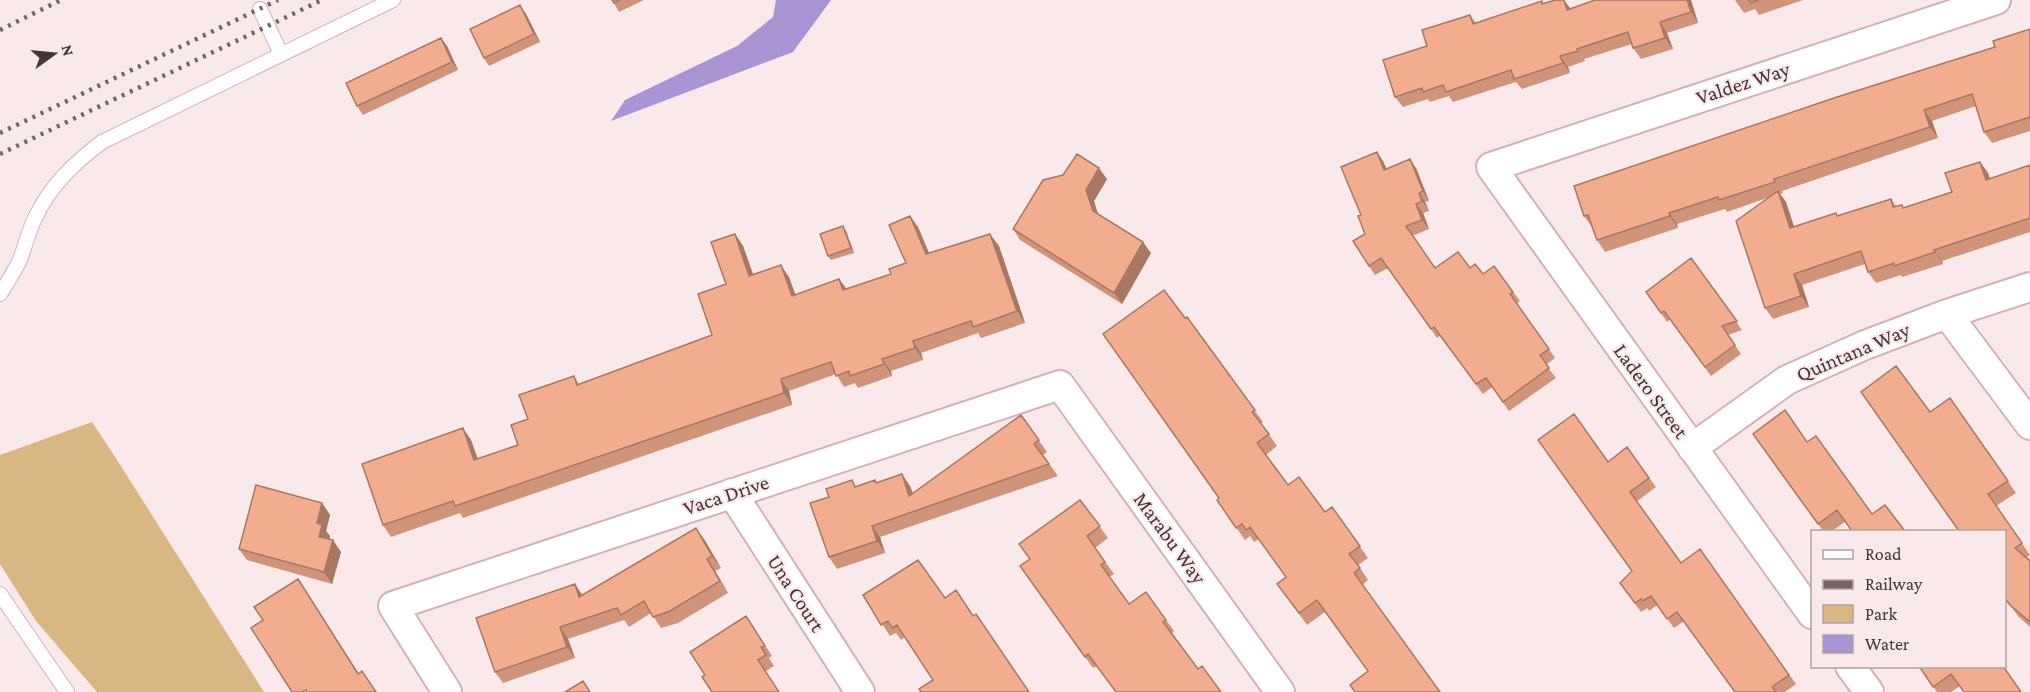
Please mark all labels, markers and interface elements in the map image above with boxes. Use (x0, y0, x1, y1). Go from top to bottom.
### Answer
north arrow (24, 24, 84, 84)
text: N (58, 43, 78, 58)
street label: Valdez Way (1693, 56, 1793, 109)
street label: Quintana Way (1793, 317, 1914, 387)
street label: Ladero Street (1609, 339, 1694, 444)
street label: Vaca Drive (680, 470, 772, 520)
street label: Marabu Way (1129, 487, 1211, 589)
legend (1811, 530, 2006, 668)
text: Road (1865, 544, 1902, 564)
street label: Una Court (762, 550, 830, 637)
text: Railway (1865, 574, 1923, 594)
text: Park (1865, 604, 1897, 624)
text: Water (1865, 634, 1910, 654)

